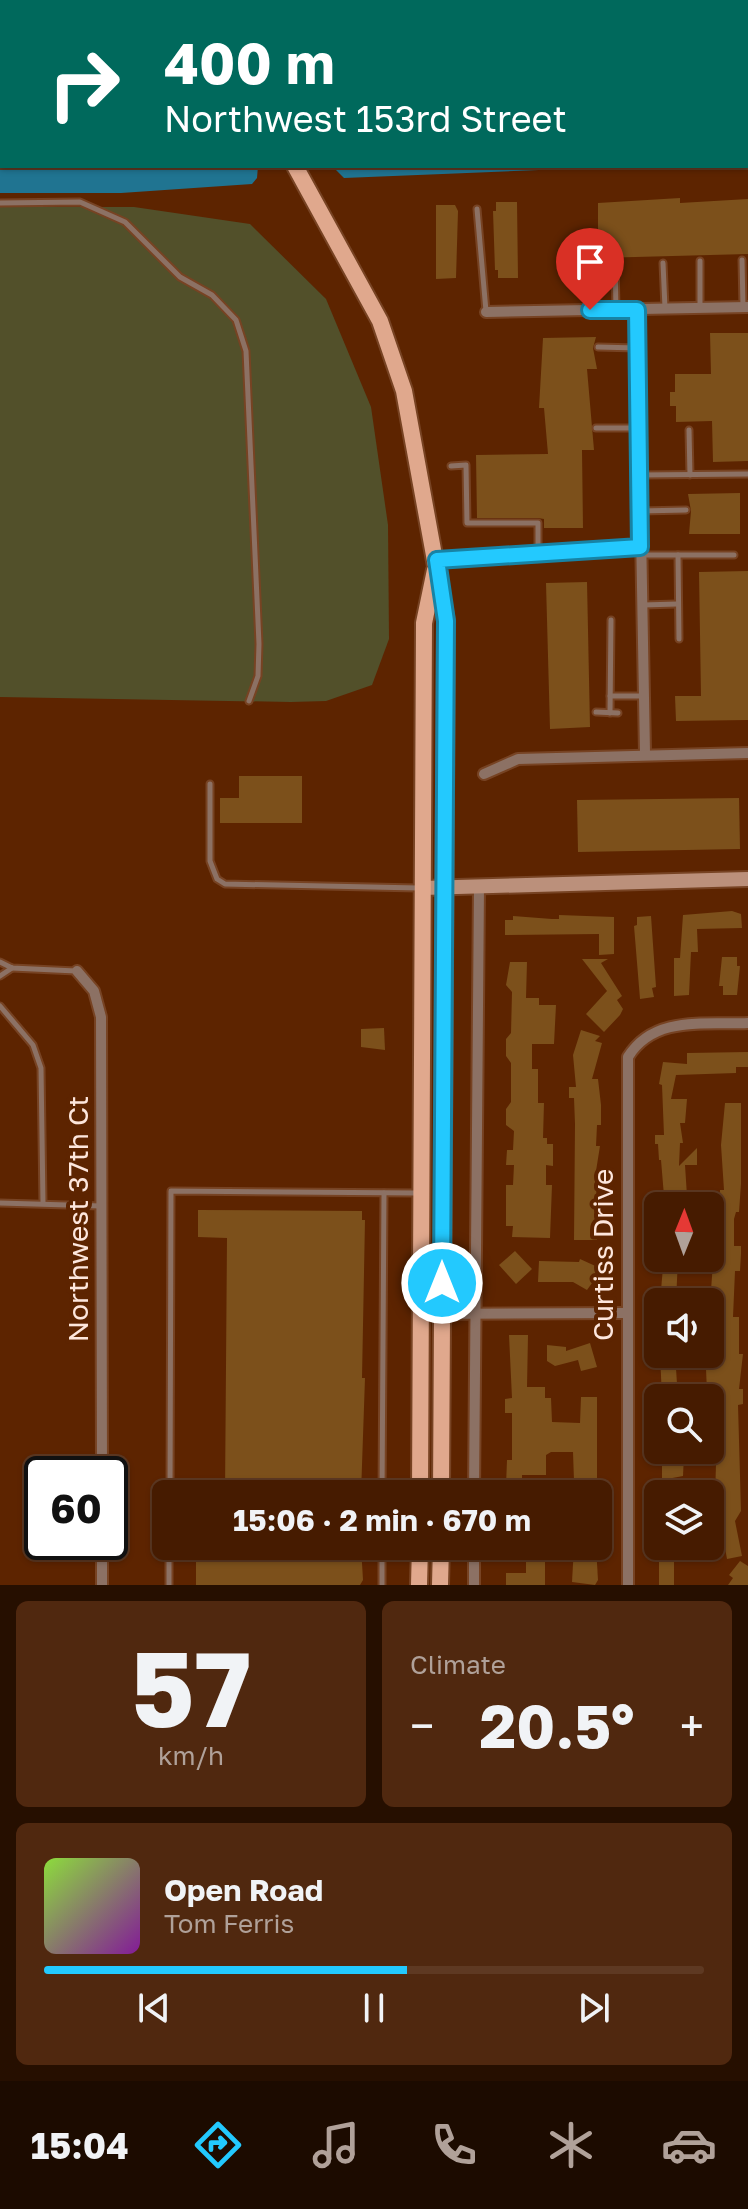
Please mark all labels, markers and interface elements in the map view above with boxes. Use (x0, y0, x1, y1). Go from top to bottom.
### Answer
text: 400 m (164, 29, 335, 96)
icon: right (32, 32, 136, 136)
text: Northwest 153rd Street (164, 97, 567, 140)
pin (556, 228, 624, 310)
icon: arrive (568, 240, 612, 284)
street label: Northwest 37th Ct (61, 1096, 94, 1342)
street label: Curtiss Drive (586, 1169, 619, 1341)
north arrow (644, 1192, 724, 1272)
map controls (644, 1192, 724, 1560)
position arrow (400, 1241, 484, 1325)
button: sound (644, 1288, 724, 1368)
button: search (644, 1384, 724, 1464)
speed limit sign: 60 (24, 1456, 128, 1560)
button: layers (644, 1480, 724, 1560)
text: 15:06 · 2 min · 670 m (233, 1502, 531, 1538)
text: 57 (131, 1625, 251, 1750)
text: Climate (410, 1649, 506, 1680)
text: 20.5° (480, 1689, 634, 1761)
text: − (410, 1699, 434, 1752)
text: + (680, 1699, 704, 1752)
text: km/h (158, 1740, 224, 1771)
text: Open Road (164, 1872, 323, 1908)
text: Tom Ferris (164, 1908, 294, 1939)
icon: previous (132, 1986, 176, 2030)
icon: pause (352, 1986, 396, 2030)
icon: next (572, 1986, 616, 2030)
icon: directions (190, 2117, 246, 2173)
icon: music (308, 2117, 364, 2173)
icon: phone (426, 2117, 482, 2173)
icon: climate (543, 2117, 599, 2173)
icon: car (661, 2117, 717, 2173)
text: 15:04 (31, 2124, 129, 2167)

